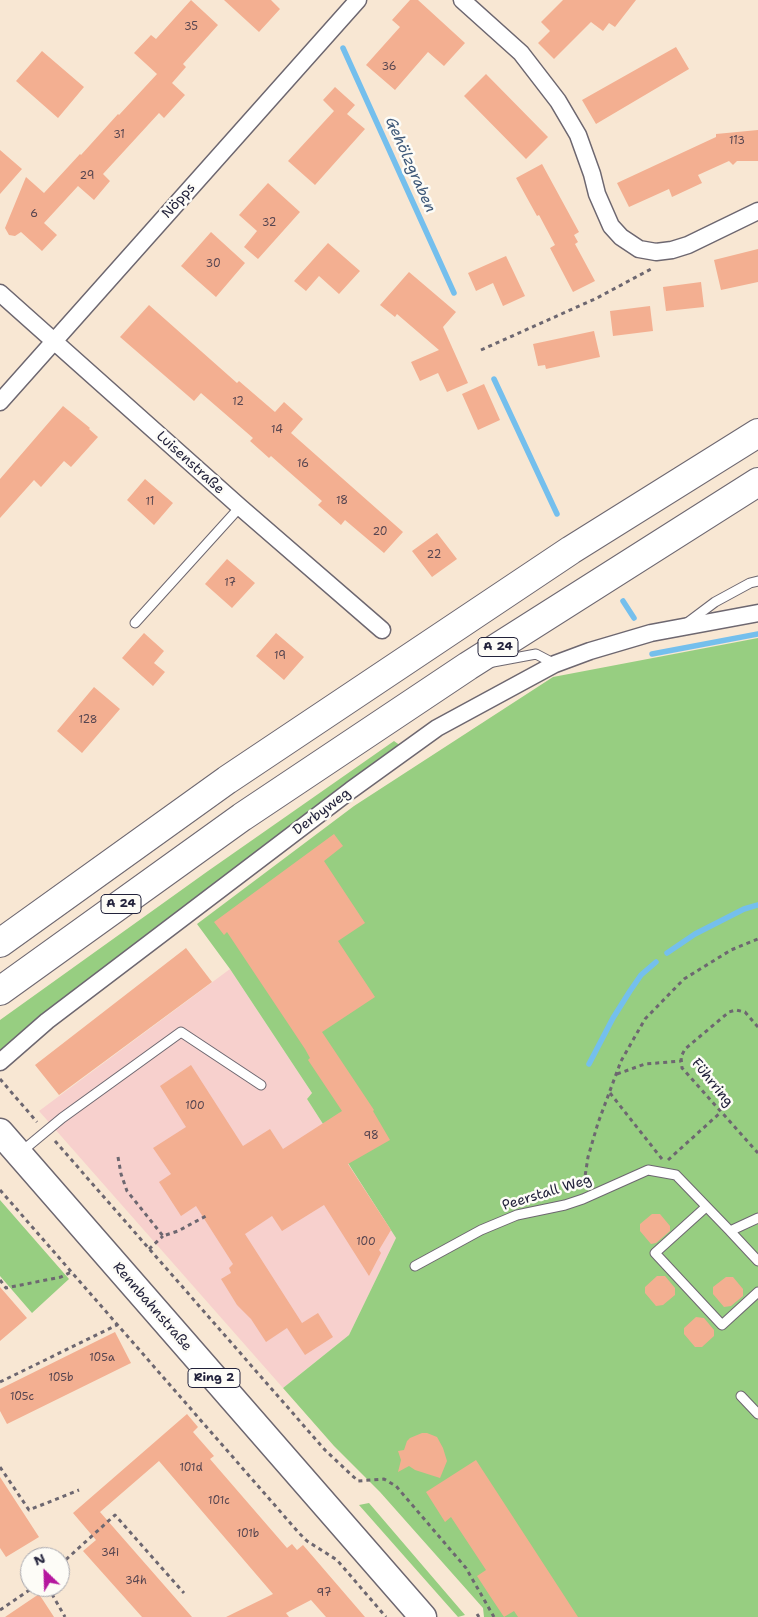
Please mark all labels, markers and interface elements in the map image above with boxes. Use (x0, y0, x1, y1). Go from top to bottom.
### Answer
house number: 35 (184, 20, 198, 34)
house number: 36 (381, 60, 397, 74)
water label: Gehölzgraben (381, 115, 439, 215)
house number: 31 (113, 128, 125, 142)
house number: 113 (729, 134, 745, 148)
house number: 29 (80, 169, 94, 183)
street label: Nöpps (159, 180, 199, 222)
house number: 6 (30, 207, 38, 221)
house number: 32 (262, 216, 276, 230)
house number: 30 (205, 257, 221, 271)
house number: 12 (232, 395, 244, 409)
house number: 14 (271, 423, 283, 437)
street label: Luisenstraße (152, 428, 228, 498)
house number: 16 (297, 457, 309, 471)
house number: 18 (336, 494, 348, 508)
house number: 11 (146, 495, 154, 509)
house number: 20 (372, 525, 388, 539)
house number: 22 (427, 548, 441, 562)
house number: 17 (224, 576, 236, 590)
road number: A 24 (478, 638, 518, 656)
house number: 19 (274, 649, 286, 663)
house number: 128 (78, 713, 98, 727)
street label: Derbyweg (290, 785, 354, 839)
road number: A 24 (101, 894, 141, 914)
street label: Führring (687, 1056, 737, 1110)
house number: 100 (185, 1099, 205, 1113)
house number: 98 (363, 1129, 379, 1143)
street label: Peerstall Weg (500, 1171, 594, 1215)
house number: 100 (356, 1235, 376, 1249)
street label: Rennbahnstraße (109, 1259, 195, 1355)
house number: 105a (89, 1351, 115, 1365)
road number: Ring 2 (188, 1369, 240, 1388)
house number: 105b (48, 1371, 74, 1385)
house number: 105c (10, 1390, 34, 1404)
house number: 101d (179, 1461, 203, 1475)
house number: 101c (208, 1494, 230, 1508)
house number: 101b (237, 1527, 259, 1541)
house number: 34i (101, 1546, 119, 1560)
north arrow (20, 1547, 70, 1597)
text: N (31, 1549, 48, 1570)
house number: 34h (125, 1574, 147, 1588)
house number: 97 (317, 1586, 331, 1600)

